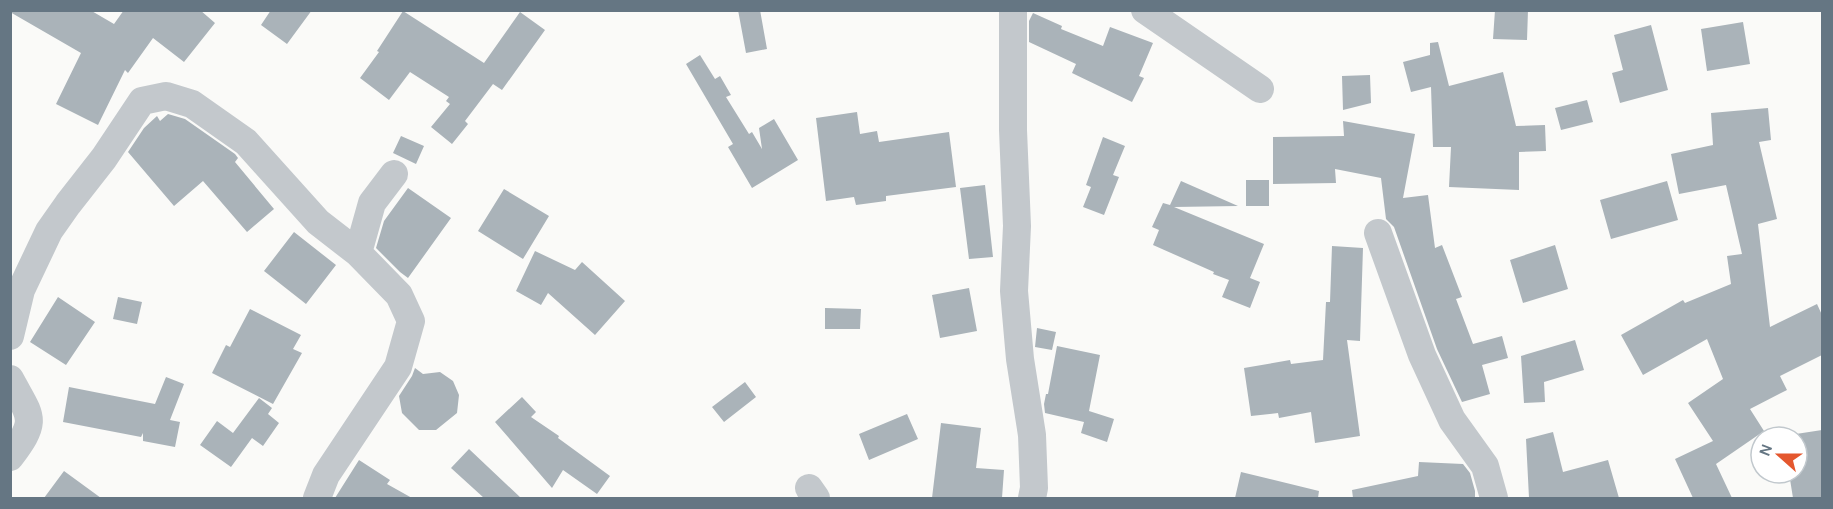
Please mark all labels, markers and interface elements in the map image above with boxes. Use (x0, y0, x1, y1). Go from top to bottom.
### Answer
north arrow (1749, 425, 1809, 485)
text: N (1755, 441, 1776, 459)

